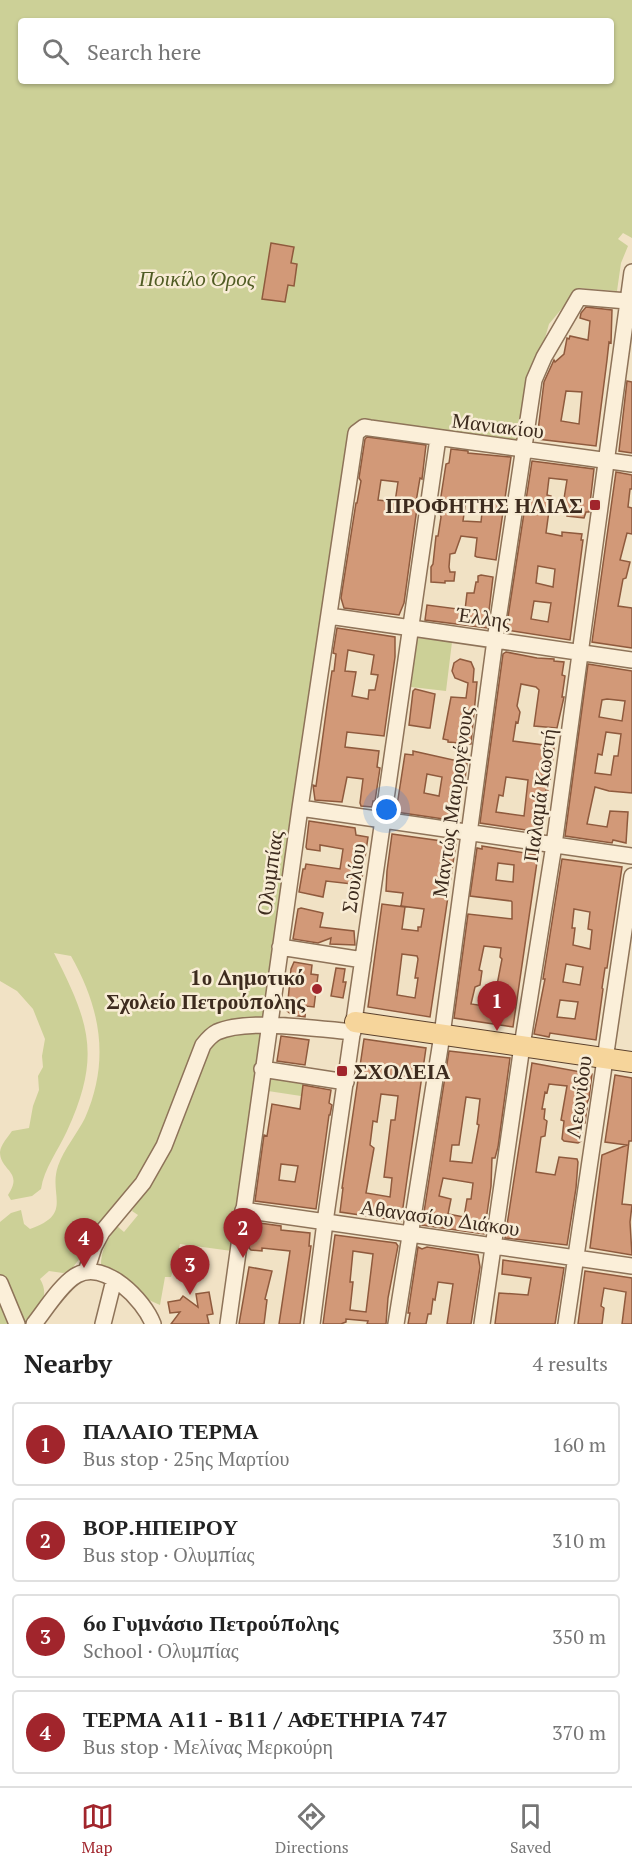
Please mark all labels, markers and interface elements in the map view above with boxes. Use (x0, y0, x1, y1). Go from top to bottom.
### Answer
search box (18, 18, 614, 84)
icon: search (39, 35, 72, 68)
text: Search here (87, 37, 201, 66)
park label: Ποικίλο Όρος (138, 264, 256, 292)
street label: Μανιακίου (450, 405, 546, 445)
place label: ΠΡΟΦΗΤΗΣ ΗΛΙΑΣ (386, 491, 583, 519)
marker: ΠΡΟΦΗΤΗΣ ΗΛΙΑΣ (588, 498, 602, 512)
street label: Έλλης (454, 599, 513, 635)
street label: Μαντώς Μαυρογένους (425, 704, 479, 899)
street label: Παλαμά Κωστή (516, 726, 562, 864)
your location (372, 795, 401, 824)
street label: Ολυμπίας (249, 828, 289, 917)
street label: Σουλίου (334, 841, 372, 915)
place label: 1ο Δημοτικό Σχολείο Πετρούπολης (106, 963, 306, 1015)
marker: 1ο Δημοτικό Σχολείο Πετρούπολης (310, 982, 324, 996)
pin: 1 (478, 982, 516, 1031)
street label: Λεωνίδου (558, 1054, 598, 1140)
place label: ΣΧΟΛΕΙΑ (354, 1057, 451, 1085)
marker: ΣΧΟΛΕΙΑ (335, 1064, 349, 1078)
street label: Αθανασίου Διάκου (358, 1192, 522, 1242)
pin: 2 (224, 1208, 262, 1258)
pin: 4 (64, 1218, 104, 1268)
pin: 3 (170, 1246, 210, 1295)
text: Nearby (24, 1346, 112, 1380)
text: 4 results (533, 1350, 608, 1377)
text: ΠΑΛΑΙΟ ΤΕΡΜΑ (83, 1416, 259, 1445)
text: 1 (40, 1431, 51, 1458)
text: 160 m (552, 1431, 606, 1458)
text: Bus stop · 25ης Μαρτίου (83, 1445, 289, 1472)
text: ΒΟΡ.ΗΠΕΙΡΟΥ (83, 1512, 238, 1541)
text: 2 (40, 1527, 51, 1554)
text: 310 m (552, 1527, 606, 1554)
text: Bus stop · Ολυμπίας (83, 1541, 255, 1568)
text: 6ο Γυμνάσιο Πετρούπολης (83, 1608, 339, 1637)
text: 3 (40, 1623, 51, 1650)
text: 350 m (552, 1623, 606, 1650)
text: School · Ολυμπίας (83, 1637, 239, 1664)
text: ΤΕΡΜΑ Α11 - Β11 / ΑΦΕΤΗΡΙΑ 747 (83, 1704, 448, 1733)
text: 4 (40, 1719, 51, 1746)
text: 370 m (552, 1719, 606, 1746)
text: Bus stop · Μελίνας Μερκούρη (83, 1733, 333, 1760)
tab: Map (81, 1800, 114, 1858)
tab: Directions (275, 1800, 349, 1858)
tab: Saved (510, 1800, 551, 1858)

